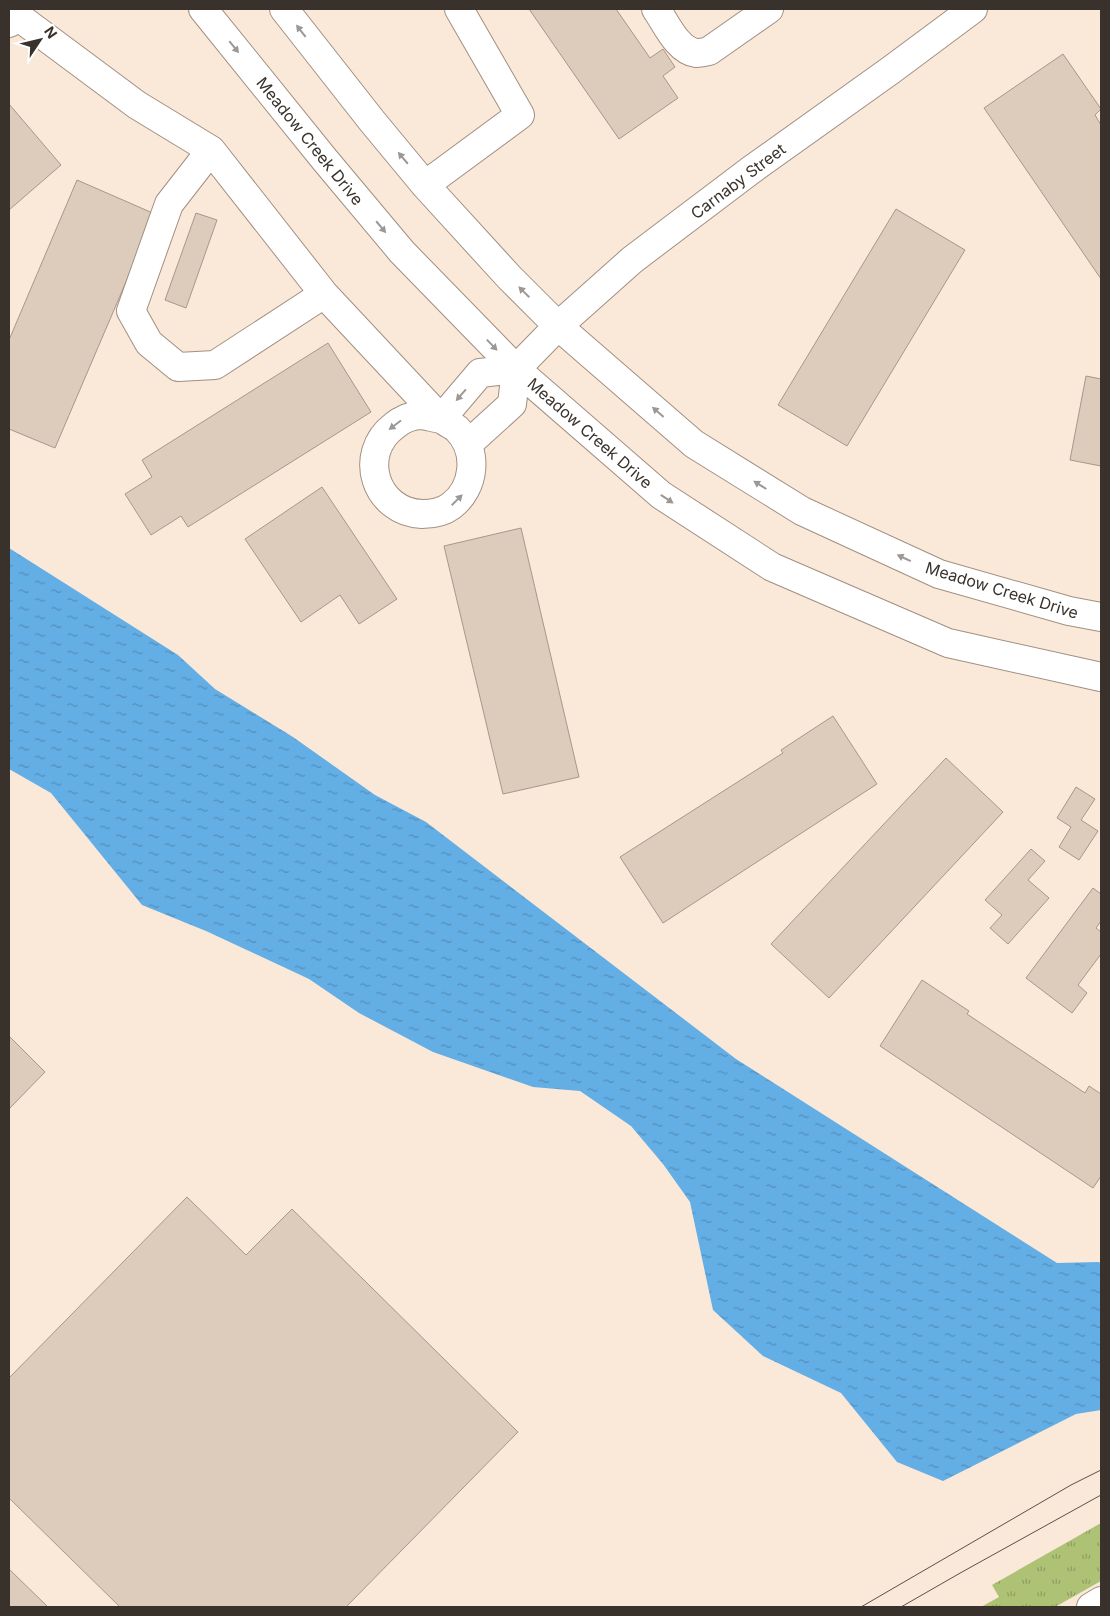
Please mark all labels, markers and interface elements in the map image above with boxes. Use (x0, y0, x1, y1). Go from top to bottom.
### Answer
north arrow (15, 15, 65, 65)
text: N (41, 23, 61, 42)
one-way arrow (296, 25, 307, 38)
one-way arrow (228, 40, 239, 53)
street label: Meadow Creek Drive (252, 73, 368, 209)
street label: Carnaby Street (687, 139, 789, 223)
one-way arrow (398, 152, 409, 165)
one-way arrow (375, 220, 386, 233)
one-way arrow (518, 286, 530, 298)
one-way arrow (486, 338, 498, 350)
street label: Meadow Creek Drive (524, 373, 656, 493)
one-way arrow (456, 389, 467, 401)
one-way arrow (652, 406, 664, 418)
one-way arrow (388, 420, 402, 430)
one-way arrow (753, 480, 766, 489)
one-way arrow (451, 494, 463, 506)
one-way arrow (660, 494, 673, 503)
one-way arrow (897, 554, 911, 562)
street label: Meadow Creek Drive (923, 557, 1081, 623)

